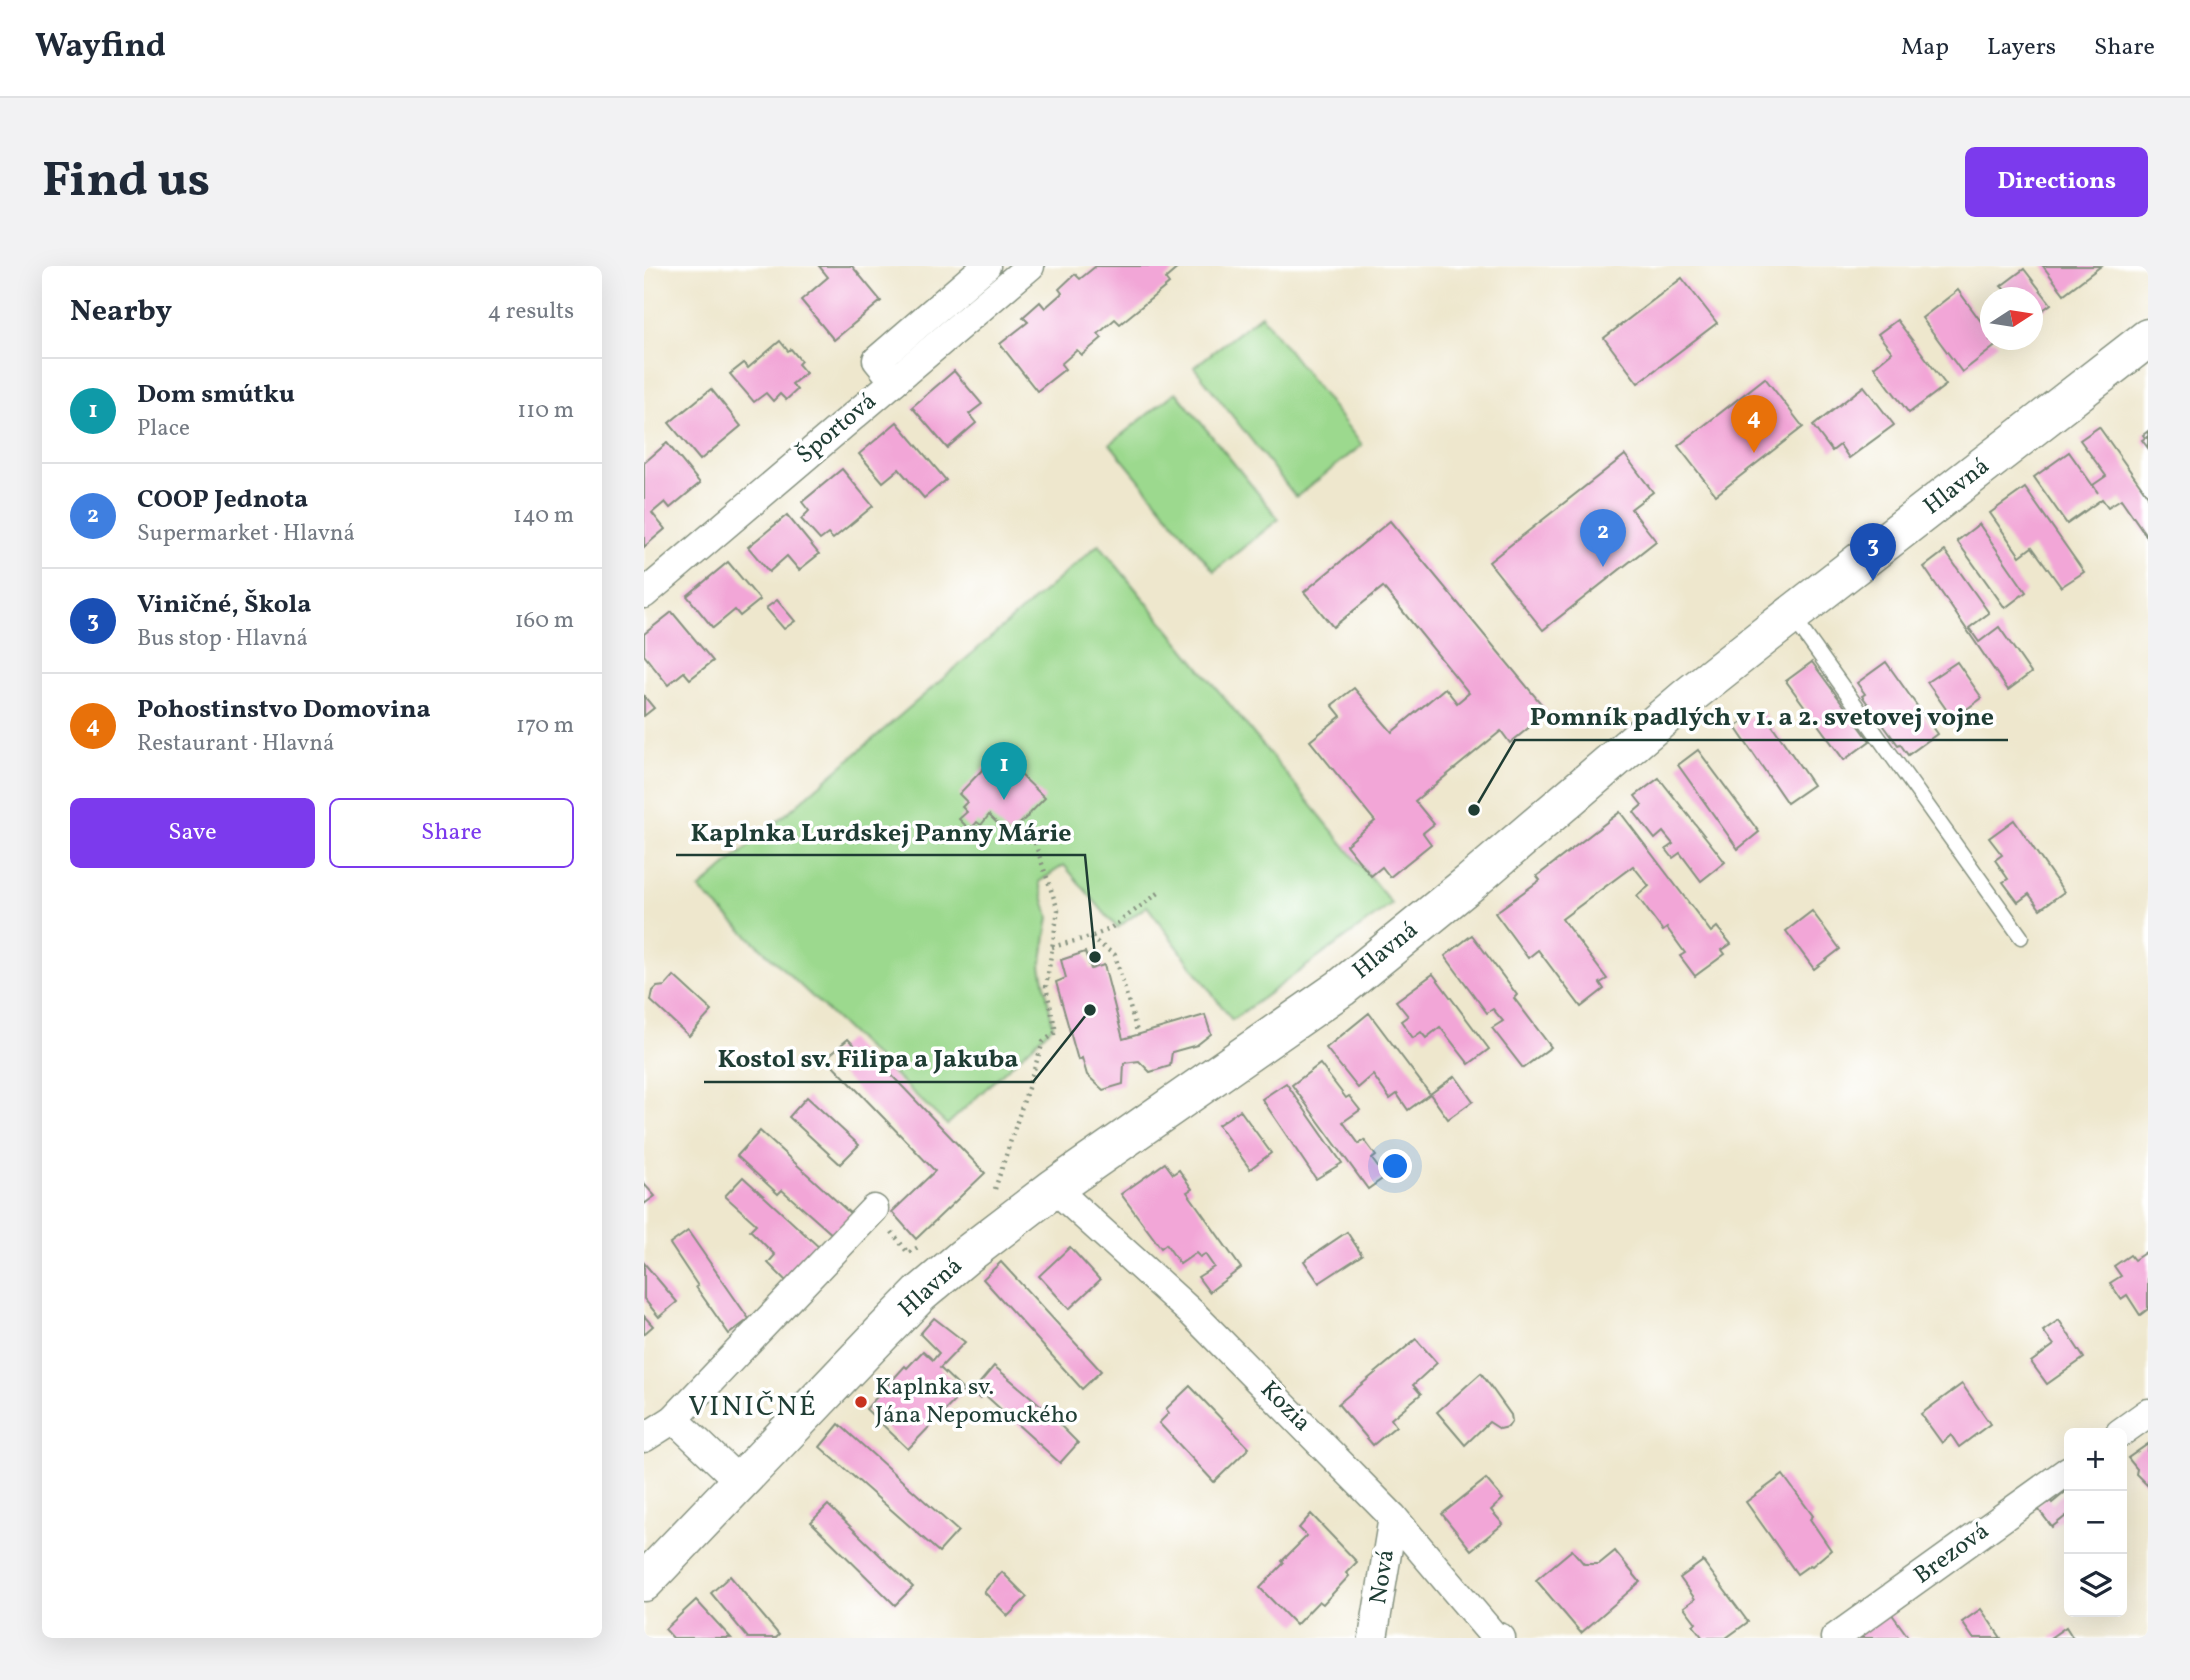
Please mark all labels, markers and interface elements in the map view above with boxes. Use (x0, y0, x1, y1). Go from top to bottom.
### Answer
text: Wayfind (35, 25, 166, 71)
text: Map (1901, 31, 1949, 65)
text: Layers (1987, 31, 2056, 65)
text: Share (2094, 31, 2155, 65)
button: Directions (1965, 147, 2148, 217)
text: Find us (42, 148, 210, 217)
north arrow (1980, 287, 2043, 350)
text: Nearby (70, 291, 172, 333)
text: 4 results (488, 296, 574, 328)
text: Dom smútku (137, 377, 295, 413)
street label: Športová (790, 385, 884, 473)
text: 1 (88, 395, 98, 427)
text: 110 m (517, 395, 574, 427)
pin: 4 (1731, 395, 1777, 453)
text: Place (137, 413, 190, 445)
street label: Hlavná (1917, 450, 1997, 524)
text: COOP Jednota (137, 482, 308, 518)
text: 2 (87, 500, 99, 532)
text: 140 m (513, 500, 574, 532)
pin: 2 (1580, 509, 1626, 567)
text: Supermarket · Hlavná (137, 518, 355, 550)
pin: 3 (1850, 523, 1896, 581)
text: Viničné, Škola (137, 587, 312, 623)
text: 3 (87, 605, 99, 637)
text: 160 m (515, 605, 574, 637)
text: Bus stop · Hlavná (137, 623, 308, 655)
text: Pohostinstvo Domovina (137, 692, 431, 728)
callout: Pomník padlých v 1. a 2. svetovej vojne (1515, 693, 2008, 740)
text: Pomník padlých v 1. a 2. svetovej vojne (1530, 700, 1994, 736)
text: 4 (86, 710, 100, 742)
text: 170 m (516, 710, 574, 742)
text: Restaurant · Hlavná (137, 728, 334, 760)
pin: 1 (981, 742, 1027, 800)
button: Save (70, 798, 315, 868)
button: Share (329, 798, 574, 868)
callout: Kaplnka Lurdskej Panny Márie (676, 808, 1085, 855)
text: Kaplnka Lurdskej Panny Márie (690, 816, 1072, 852)
street label: Hlavná (1346, 914, 1426, 988)
callout: Kostol sv. Filipa a Jakuba (704, 1035, 1033, 1082)
text: Kostol sv. Filipa a Jakuba (718, 1042, 1018, 1078)
your location (1378, 1149, 1412, 1183)
street label: Hlavná (892, 1250, 970, 1326)
place label: Kaplnka sv. Jána Nepomuckého (875, 1371, 1078, 1433)
street label: Kozia (1252, 1374, 1318, 1440)
district label: VINIČNÉ (688, 1388, 818, 1427)
marker: Kaplnka sv. Jána Nepomuckého (853, 1394, 869, 1410)
map controls (2064, 1428, 2127, 1617)
button: + (2064, 1428, 2127, 1491)
button: − (2064, 1491, 2127, 1554)
street label: Brezová (1907, 1515, 1997, 1593)
street label: Nová (1362, 1547, 1404, 1607)
button: layers (2064, 1554, 2127, 1617)

